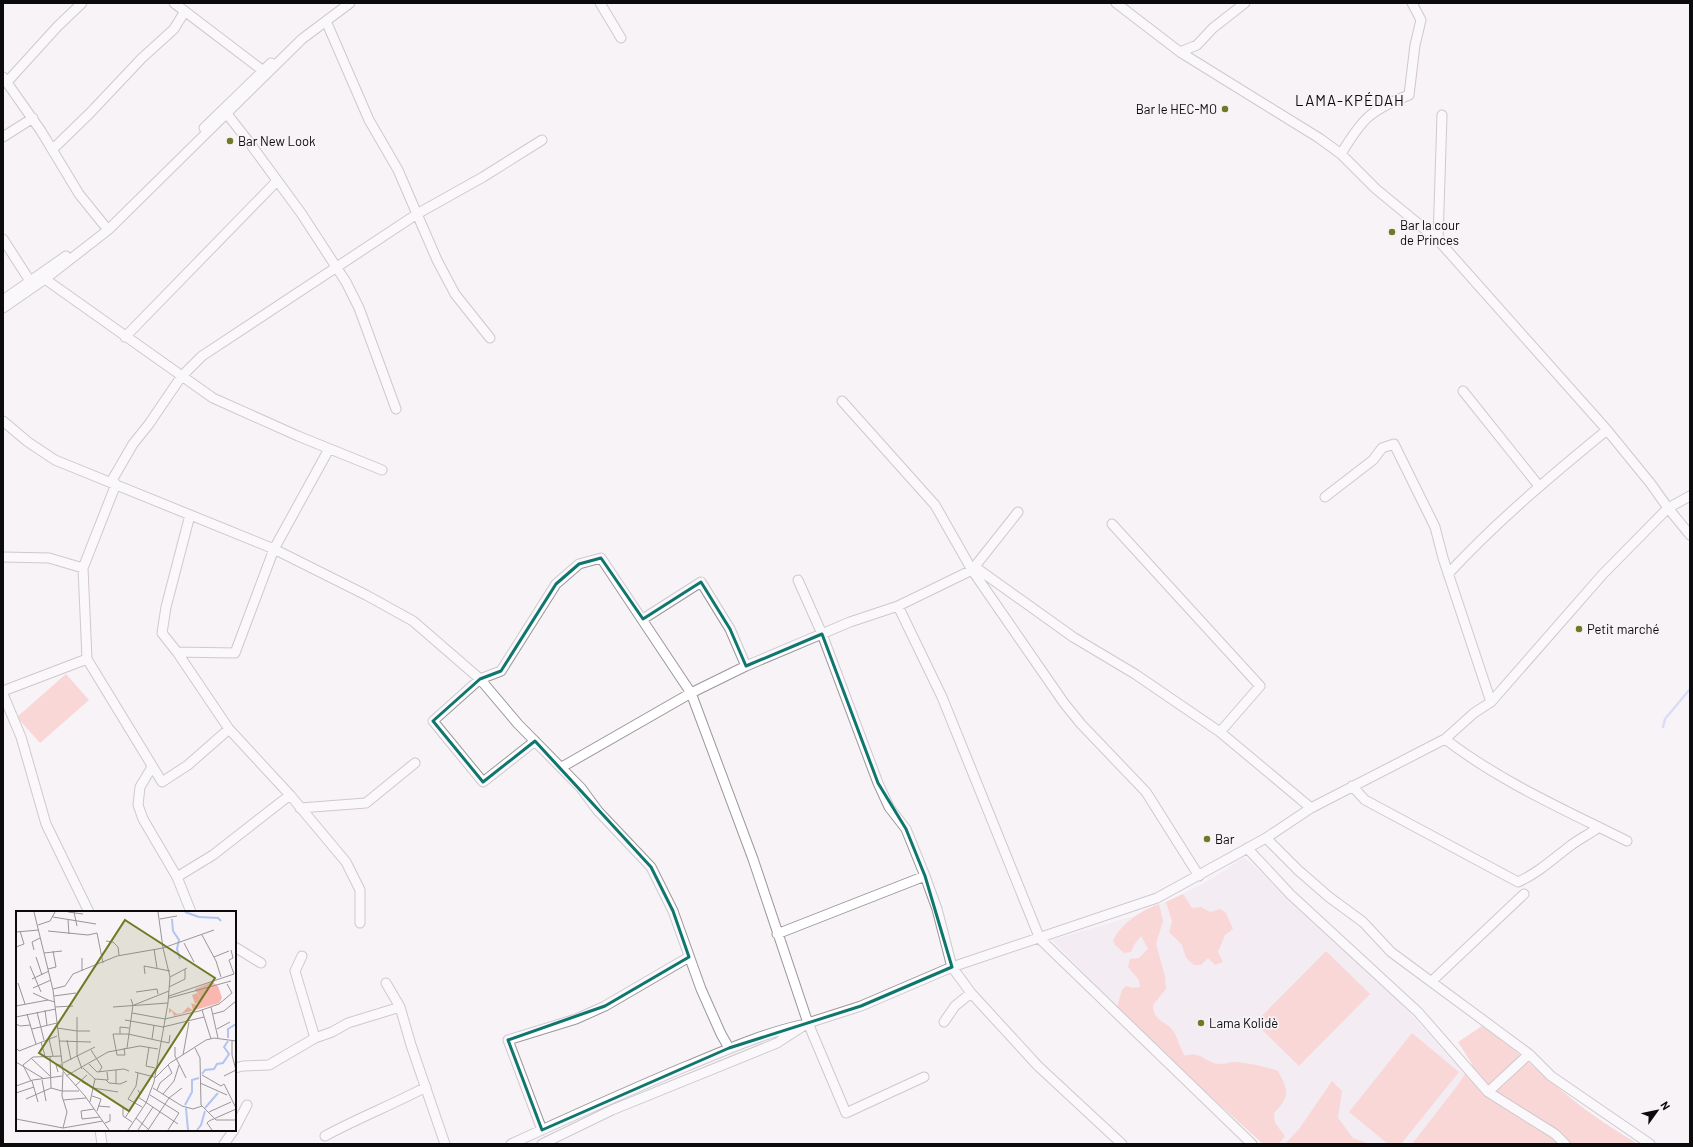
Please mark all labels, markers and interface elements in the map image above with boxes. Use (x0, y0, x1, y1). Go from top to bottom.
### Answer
district label: LAMA-KPÉDAH (1295, 91, 1405, 109)
place label: Bar le HEC-MO (1136, 101, 1217, 117)
marker: Bar le HEC-MO (1220, 104, 1230, 114)
place label: Bar New Look (238, 133, 316, 149)
marker: Bar New Look (225, 136, 235, 146)
place label: Bar la cour de Princes (1400, 217, 1460, 248)
marker: Bar la cour de Princes (1387, 227, 1397, 237)
place label: Petit marché (1587, 621, 1659, 637)
marker: Petit marché (1574, 624, 1584, 634)
place label: Bar (1215, 831, 1235, 847)
marker: Bar (1202, 834, 1212, 844)
inset map (16, 911, 236, 1131)
place label: Lama Kolidè (1209, 1015, 1278, 1031)
marker: Lama Kolidè (1196, 1018, 1206, 1028)
north arrow (1637, 1091, 1677, 1131)
text: N (1658, 1099, 1673, 1112)

